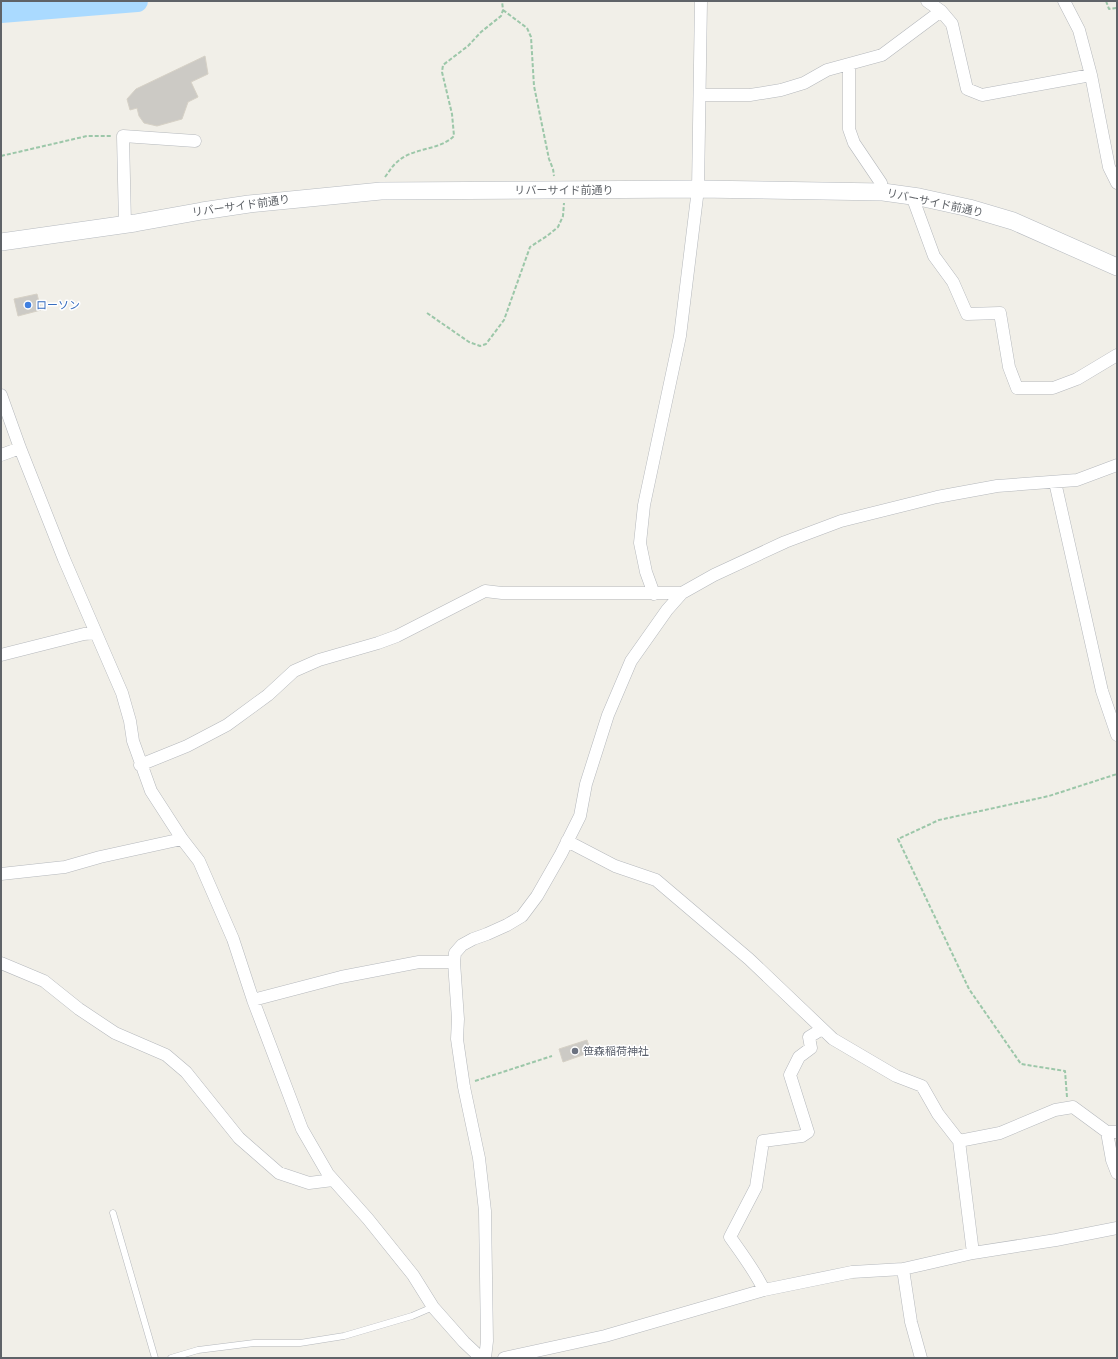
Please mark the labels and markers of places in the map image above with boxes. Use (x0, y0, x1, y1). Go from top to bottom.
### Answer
place label: ローソン (36, 299, 80, 312)
marker: ローソン (23, 300, 33, 310)
place label: 笹森稲荷神社 (583, 1045, 649, 1058)
marker: 笹森稲荷神社 (570, 1046, 580, 1056)

